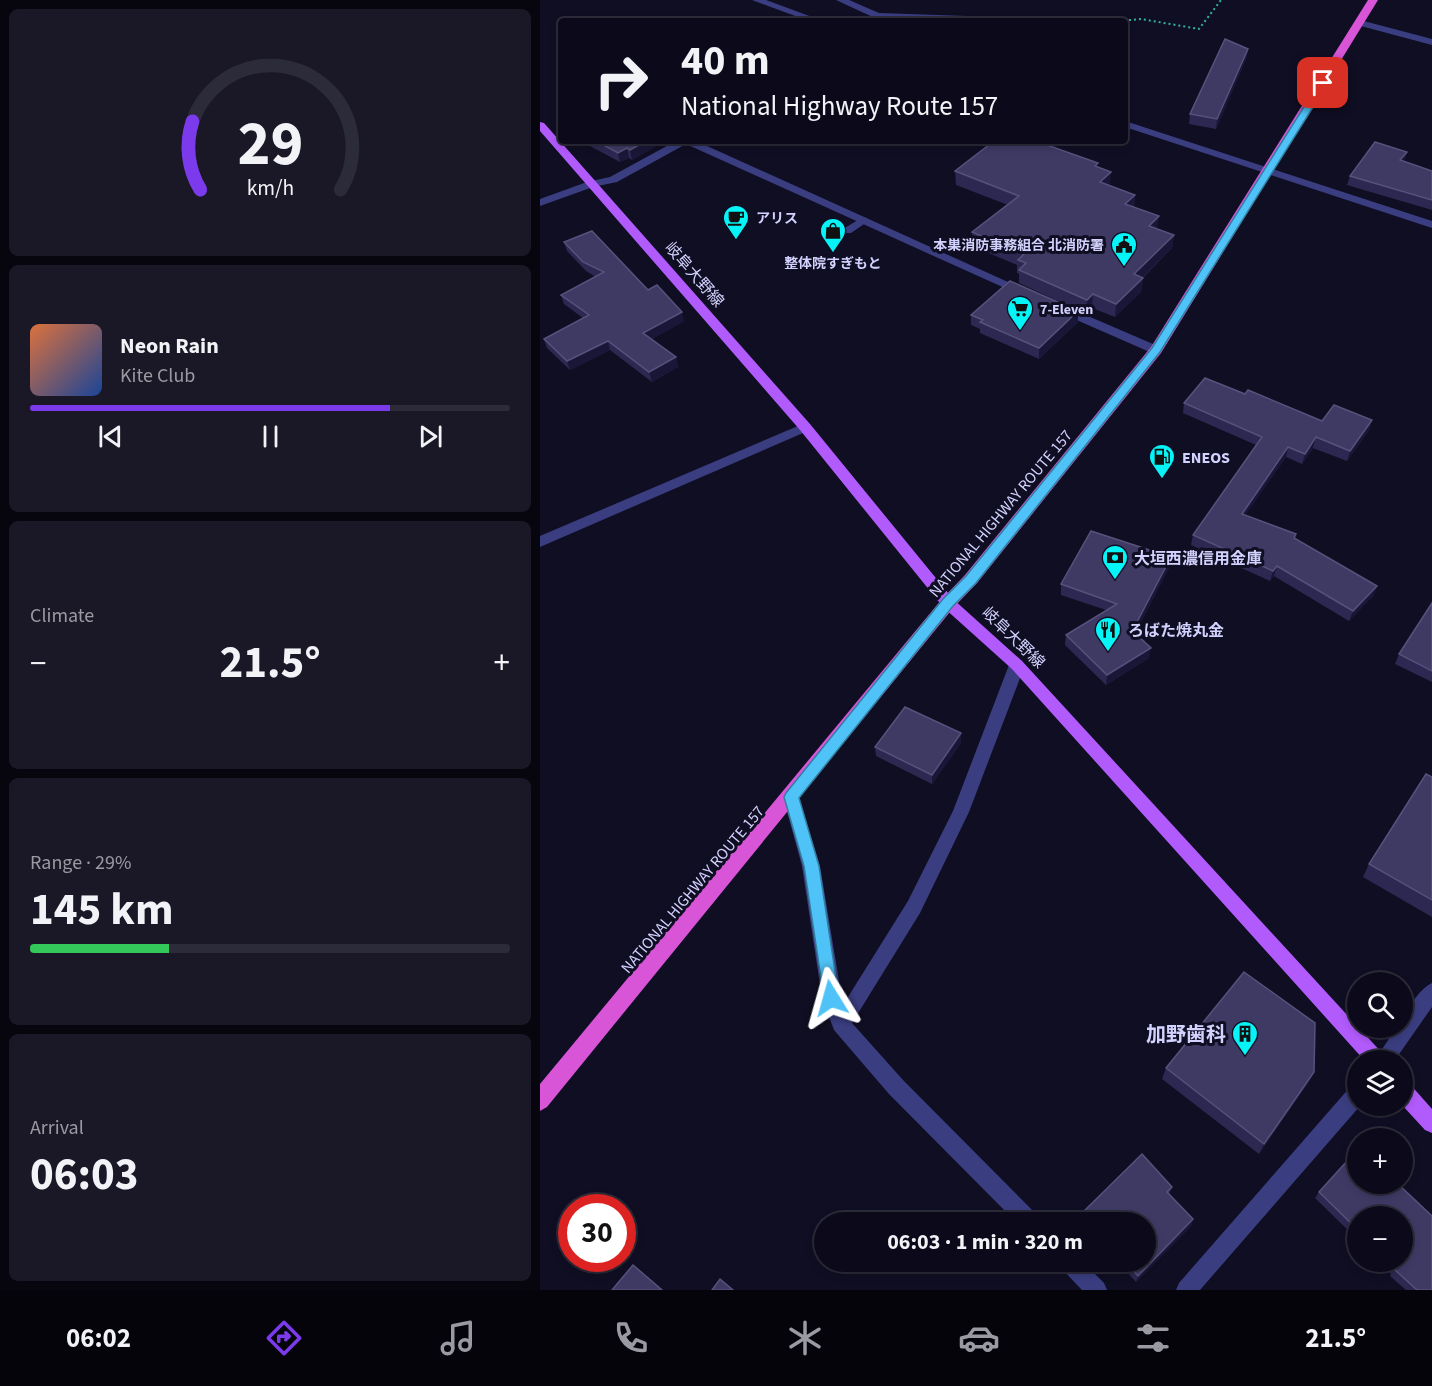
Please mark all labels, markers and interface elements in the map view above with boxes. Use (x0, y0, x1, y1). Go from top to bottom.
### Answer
text: 40 m (681, 31, 770, 91)
icon: right (582, 42, 660, 120)
pin (1297, 57, 1348, 108)
icon: arrive (1306, 66, 1339, 99)
text: National Highway Route 157 (681, 87, 998, 126)
text: 29 (237, 100, 303, 189)
text: km/h (246, 173, 294, 204)
cafe icon: アリス (721, 203, 751, 241)
place label: アリス (756, 209, 798, 229)
shop icon: 整体院すぎもと (818, 216, 848, 254)
public building icon: 本巣消防事務組合 北消防署 (1109, 230, 1139, 268)
place label: 本巣消防事務組合 北消防署 (933, 236, 1104, 256)
street label: 岐阜大野線 (660, 237, 729, 312)
place label: 整体院すぎもと (784, 254, 882, 274)
supermarket icon: 7-Eleven (1005, 294, 1035, 332)
place label: 7-Eleven (1040, 300, 1093, 320)
text: Neon Rain (120, 330, 219, 362)
text: Kite Club (120, 362, 195, 390)
icon: previous (94, 420, 127, 453)
icon: pause (254, 420, 287, 453)
icon: next (414, 420, 447, 453)
street label: NATIONAL HIGHWAY ROUTE 157 (924, 425, 1078, 602)
fuel station icon: ENEOS (1147, 442, 1177, 480)
place label: ENEOS (1182, 447, 1230, 469)
bank icon: 大垣西濃信用金庫 (1100, 543, 1130, 581)
place label: 大垣西濃信用金庫 (1134, 548, 1262, 570)
text: Climate (30, 602, 94, 630)
street label: 岐阜大野線 (977, 602, 1050, 673)
restaurant icon: ろばた焼丸金 (1093, 615, 1123, 653)
place label: ろばた焼丸金 (1128, 620, 1224, 642)
text: 21.5° (219, 631, 321, 695)
text: − (30, 640, 46, 687)
text: + (494, 640, 510, 687)
street label: NATIONAL HIGHWAY ROUTE 157 (616, 801, 770, 978)
text: Range · 29% (30, 849, 131, 877)
text: 145 km (30, 878, 174, 942)
position arrow (799, 966, 863, 1030)
map controls (1347, 972, 1413, 1272)
button: search (1347, 972, 1413, 1038)
building icon: 加野歯科 (1230, 1019, 1260, 1057)
place label: 加野歯科 (1146, 1021, 1226, 1049)
button: layers (1347, 1050, 1413, 1116)
text: Arrival (30, 1114, 84, 1142)
button: + (1347, 1128, 1413, 1194)
text: 06:03 (30, 1143, 139, 1207)
speed limit sign: 30 (558, 1194, 636, 1272)
button: − (1347, 1206, 1413, 1272)
text: 06:03 · 1 min · 320 m (887, 1226, 1083, 1258)
icon: directions (263, 1317, 305, 1359)
icon: music (437, 1317, 479, 1359)
icon: phone (610, 1317, 652, 1359)
icon: climate (784, 1317, 826, 1359)
icon: car (958, 1317, 1000, 1359)
icon: filters (1132, 1317, 1174, 1359)
text: 06:02 (66, 1319, 131, 1358)
text: 21.5° (1305, 1319, 1366, 1358)

